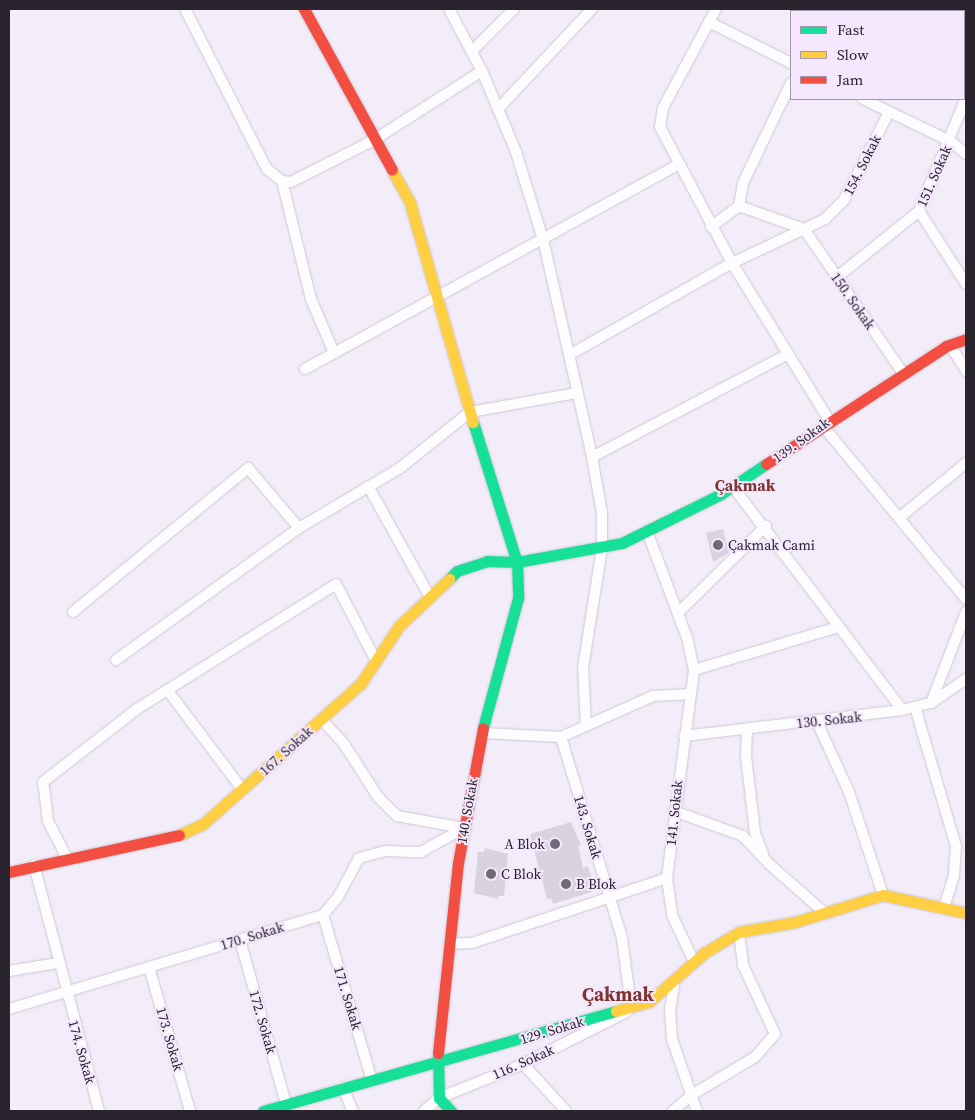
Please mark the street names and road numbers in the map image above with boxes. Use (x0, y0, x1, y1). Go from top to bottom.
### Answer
street label: 154. Sokak (840, 132, 884, 198)
street label: 151. Sokak (913, 143, 955, 209)
street label: 150. Sokak (827, 269, 879, 333)
street label: 139. Sokak (770, 414, 832, 466)
street label: 130. Sokak (795, 708, 863, 732)
street label: 167. Sokak (256, 723, 316, 779)
street label: 140. Sokak (453, 777, 481, 845)
street label: 141. Sokak (662, 779, 686, 847)
street label: 143. Sokak (570, 793, 606, 861)
street label: 170. Sokak (218, 918, 286, 954)
street label: 171. Sokak (330, 964, 366, 1032)
street label: 172. Sokak (246, 988, 280, 1056)
street label: 173. Sokak (153, 1005, 187, 1073)
street label: 129. Sokak (518, 1012, 586, 1048)
street label: 174. Sokak (65, 1018, 99, 1086)
street label: 116. Sokak (490, 1041, 556, 1083)

